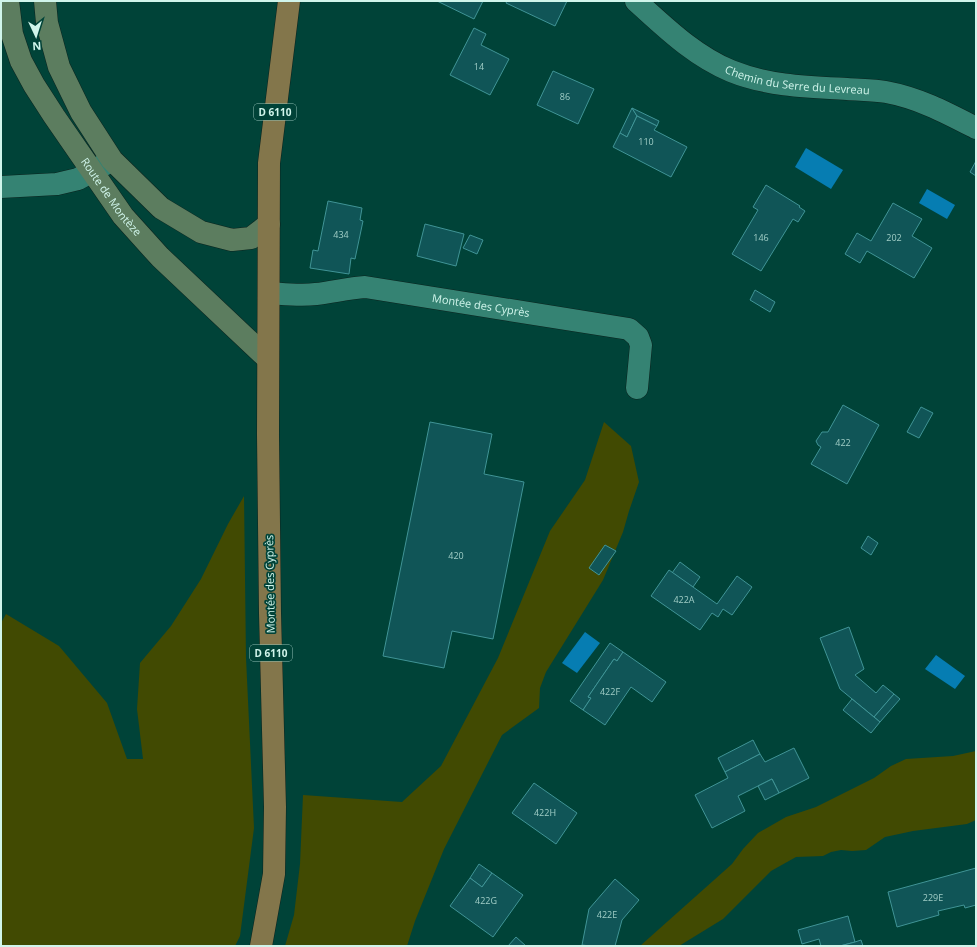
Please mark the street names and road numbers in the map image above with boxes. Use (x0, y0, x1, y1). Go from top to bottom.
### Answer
street label: Chemin du Serre du Levreau (723, 61, 870, 97)
road number: D 6110 (254, 104, 296, 120)
street label: Route de Montèze (78, 154, 145, 239)
street label: Montée des Cyprès (431, 290, 531, 320)
street label: Montée des Cyprès (261, 535, 278, 633)
road number: D 6110 (250, 645, 292, 661)

